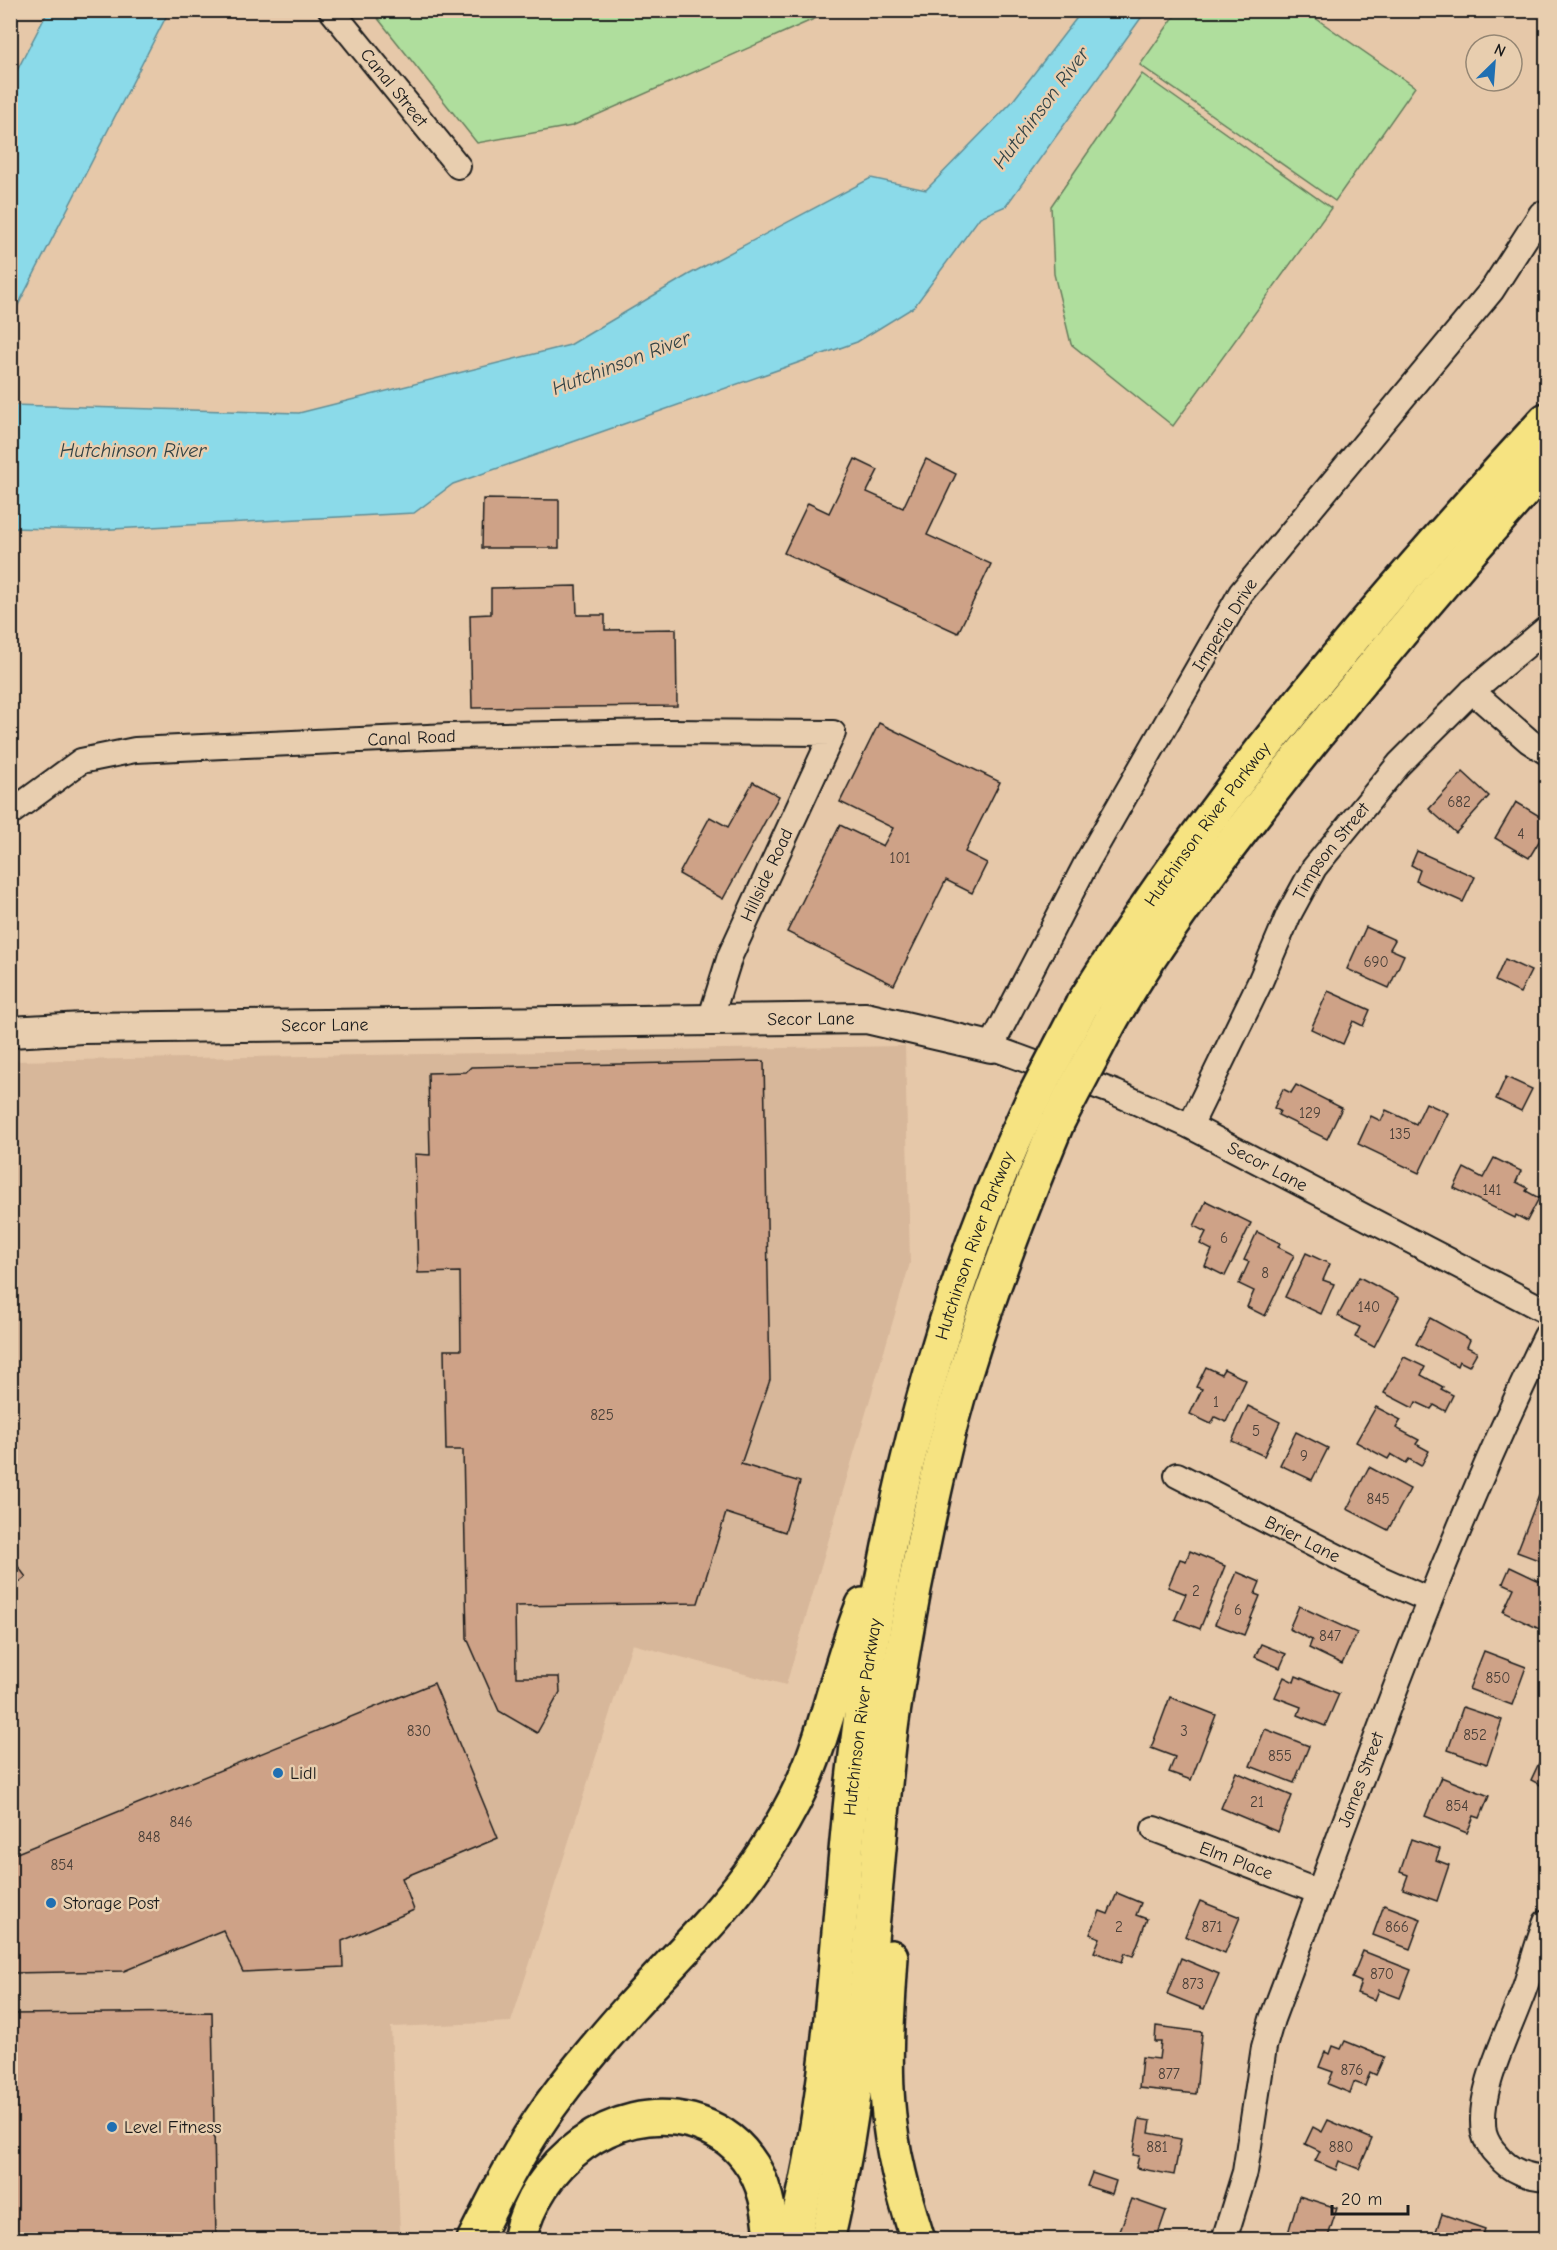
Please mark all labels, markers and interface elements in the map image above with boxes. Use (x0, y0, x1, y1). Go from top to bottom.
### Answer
north arrow (1464, 33, 1524, 93)
text: N (1491, 40, 1508, 61)
water label: Hutchinson River (988, 42, 1095, 173)
street label: Canal Street (356, 44, 433, 132)
water label: Hutchinson River (549, 326, 694, 400)
water label: Hutchinson River (60, 439, 207, 462)
street label: Imperia Drive (1188, 575, 1262, 675)
street label: Canal Road (367, 725, 456, 750)
street label: Hutchinson River Parkway (1140, 737, 1275, 910)
house number: 682 (1447, 793, 1471, 811)
street label: Timpson Street (1288, 798, 1374, 903)
street label: Hillside Road (736, 825, 798, 925)
house number: 4 (1517, 825, 1525, 843)
house number: 101 (889, 849, 911, 867)
house number: 690 (1363, 953, 1389, 971)
street label: Secor Lane (767, 1008, 855, 1030)
street label: Secor Lane (281, 1014, 369, 1036)
house number: 129 (1299, 1104, 1321, 1122)
house number: 135 (1389, 1125, 1411, 1143)
street label: Secor Lane (1224, 1137, 1311, 1196)
street label: Hutchinson River Parkway (931, 1148, 1019, 1342)
house number: 141 (1482, 1181, 1502, 1199)
house number: 6 (1220, 1229, 1228, 1247)
house number: 8 (1261, 1264, 1269, 1282)
house number: 140 (1358, 1298, 1380, 1316)
house number: 1 (1213, 1393, 1219, 1411)
house number: 825 (590, 1406, 614, 1424)
house number: 5 (1252, 1422, 1260, 1440)
house number: 9 (1300, 1447, 1308, 1465)
house number: 845 (1366, 1490, 1390, 1508)
street label: Brier Lane (1261, 1511, 1344, 1567)
house number: 2 (1192, 1582, 1200, 1600)
house number: 6 (1234, 1601, 1242, 1619)
street label: Hutchinson River Parkway (839, 1616, 886, 1817)
house number: 847 (1319, 1627, 1341, 1645)
house number: 850 (1486, 1669, 1511, 1687)
house number: 830 (407, 1722, 431, 1740)
house number: 3 (1180, 1722, 1188, 1740)
house number: 852 (1463, 1726, 1487, 1744)
street label: James Street (1333, 1728, 1388, 1830)
house number: 855 (1268, 1747, 1292, 1765)
place label: Lidl (290, 1763, 317, 1784)
marker: Lidl (271, 1766, 285, 1780)
house number: 21 (1250, 1793, 1264, 1811)
house number: 854 (1445, 1797, 1469, 1815)
house number: 846 (169, 1813, 193, 1831)
house number: 848 (138, 1828, 160, 1846)
street label: Elm Place (1197, 1837, 1276, 1884)
house number: 854 (50, 1856, 74, 1874)
place label: Storage Post (63, 1893, 160, 1914)
marker: Storage Post (44, 1896, 58, 1910)
house number: 2 (1115, 1918, 1123, 1936)
house number: 871 (1202, 1918, 1222, 1936)
house number: 866 (1385, 1918, 1409, 1936)
house number: 870 (1370, 1965, 1394, 1983)
house number: 873 (1182, 1975, 1204, 1993)
house number: 876 (1341, 2061, 1363, 2079)
house number: 877 (1158, 2065, 1180, 2083)
place label: Level Fitness (124, 2117, 221, 2138)
marker: Level Fitness (105, 2120, 119, 2134)
house number: 881 (1146, 2138, 1168, 2156)
house number: 880 (1329, 2138, 1353, 2156)
scale bar (1332, 2178, 1408, 2216)
text: 20 m (1341, 2189, 1382, 2210)

